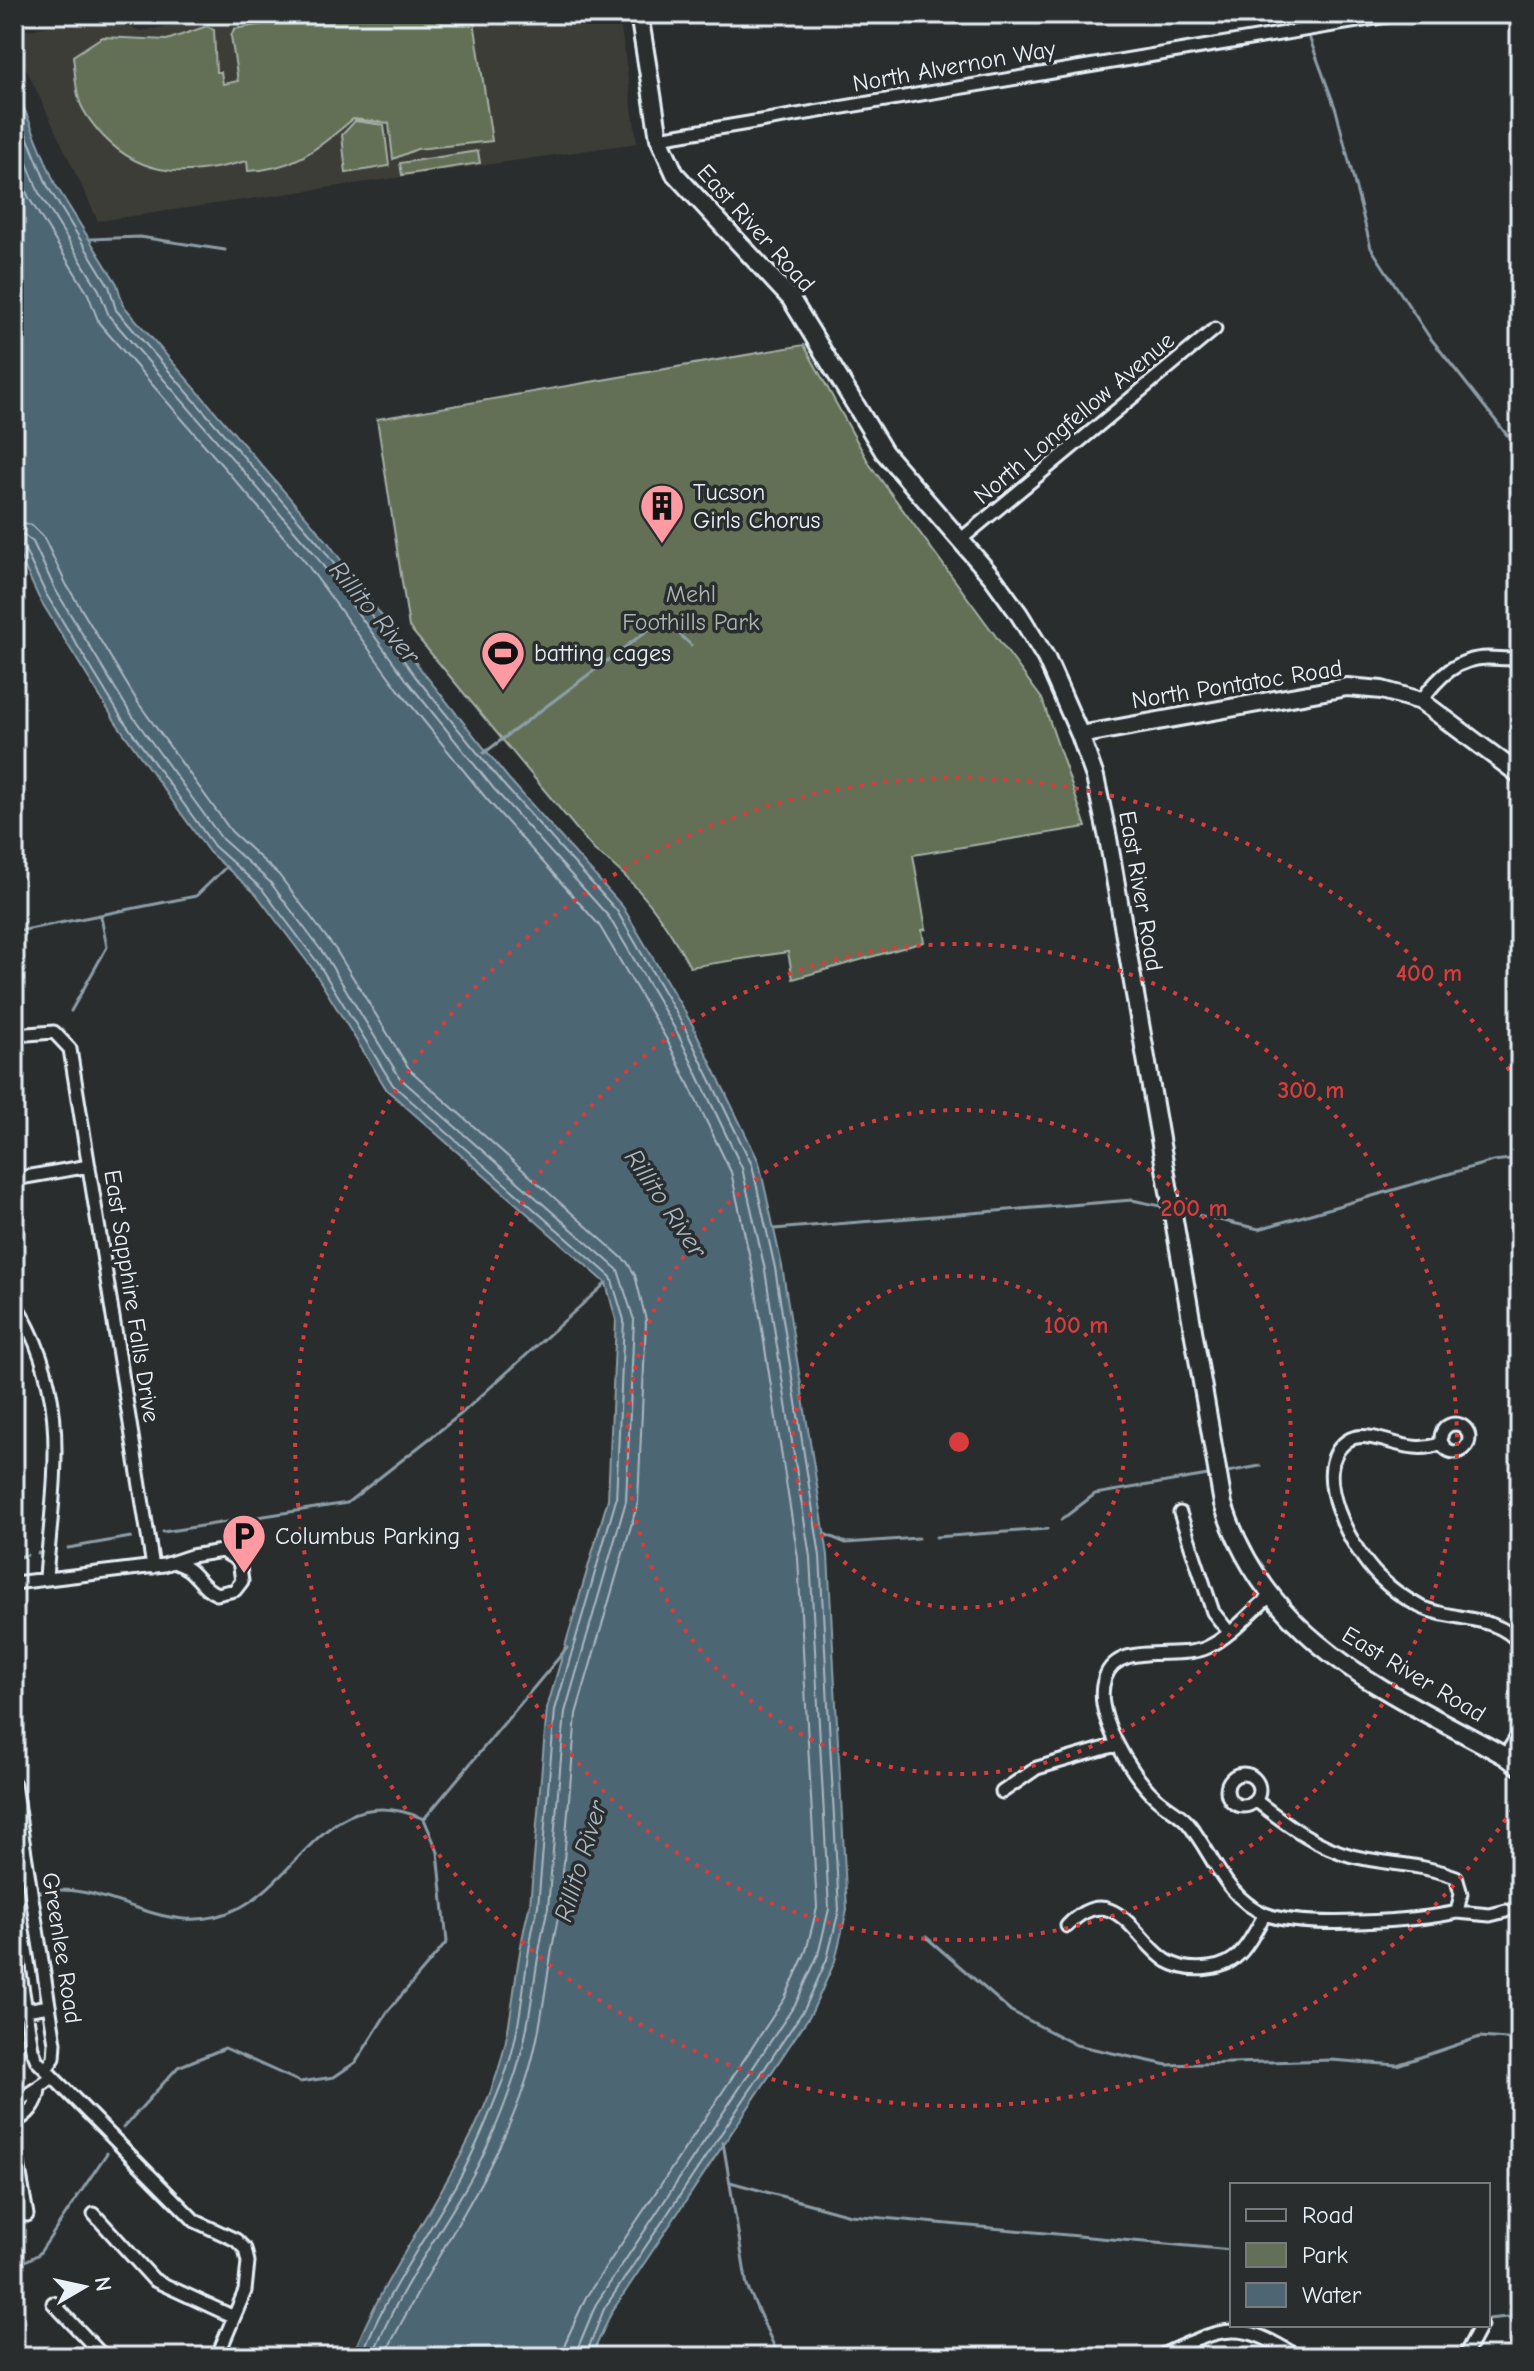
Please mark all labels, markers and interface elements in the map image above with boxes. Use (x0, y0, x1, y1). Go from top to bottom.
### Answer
street label: North Alvernon Way (850, 34, 1058, 98)
street label: East River Road (691, 158, 821, 298)
street label: North Longfellow Avenue (968, 326, 1180, 510)
place label: Tucson Girls Chorus (693, 478, 821, 534)
building icon: Tucson Girls Chorus (638, 482, 686, 545)
water label: Rillito River (323, 555, 427, 671)
park label: Mehl Foothills Park (622, 580, 760, 636)
sports icon: batting cages (479, 629, 527, 692)
place label: batting cages (534, 639, 671, 667)
street label: North Pontatoc Road (1130, 654, 1344, 714)
street label: East River Road (1113, 809, 1169, 973)
text: 400 m (1396, 959, 1462, 987)
text: 300 m (1278, 1076, 1344, 1104)
water label: Rillito River (618, 1144, 713, 1265)
street label: East Sapphire Falls Drive (98, 1168, 166, 1424)
text: 200 m (1160, 1194, 1228, 1222)
text: 100 m (1044, 1311, 1108, 1339)
centre of rings (945, 1428, 973, 1456)
parking icon: Columbus Parking (220, 1512, 268, 1575)
place label: Columbus Parking (275, 1522, 460, 1550)
street label: East River Road (1337, 1620, 1491, 1728)
water label: Rillito River (548, 1796, 614, 1925)
street label: Greenlee Road (36, 1870, 88, 2026)
legend (1230, 2183, 1490, 2327)
text: Road (1302, 2201, 1354, 2229)
text: Park (1302, 2241, 1348, 2269)
north arrow (44, 2247, 124, 2327)
text: N (89, 2275, 117, 2293)
text: Water (1302, 2281, 1362, 2309)

